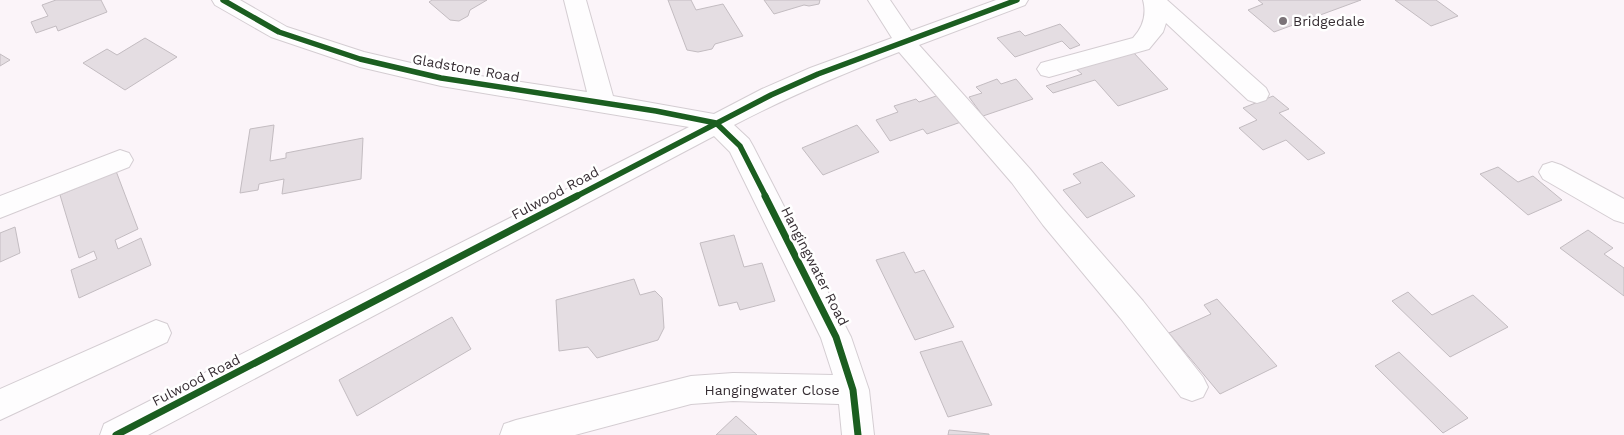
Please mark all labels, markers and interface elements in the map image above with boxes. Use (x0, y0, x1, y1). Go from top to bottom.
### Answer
place label: Bridgedale (1293, 13, 1365, 29)
marker: Bridgedale (1277, 15, 1289, 27)
street label: Gladstone Road (411, 51, 521, 85)
street label: Fulwood Road (509, 163, 601, 223)
street label: Hangingwater Road (778, 204, 852, 328)
street label: Fulwood Road (149, 351, 243, 409)
street label: Hangingwater Close (705, 382, 839, 398)

